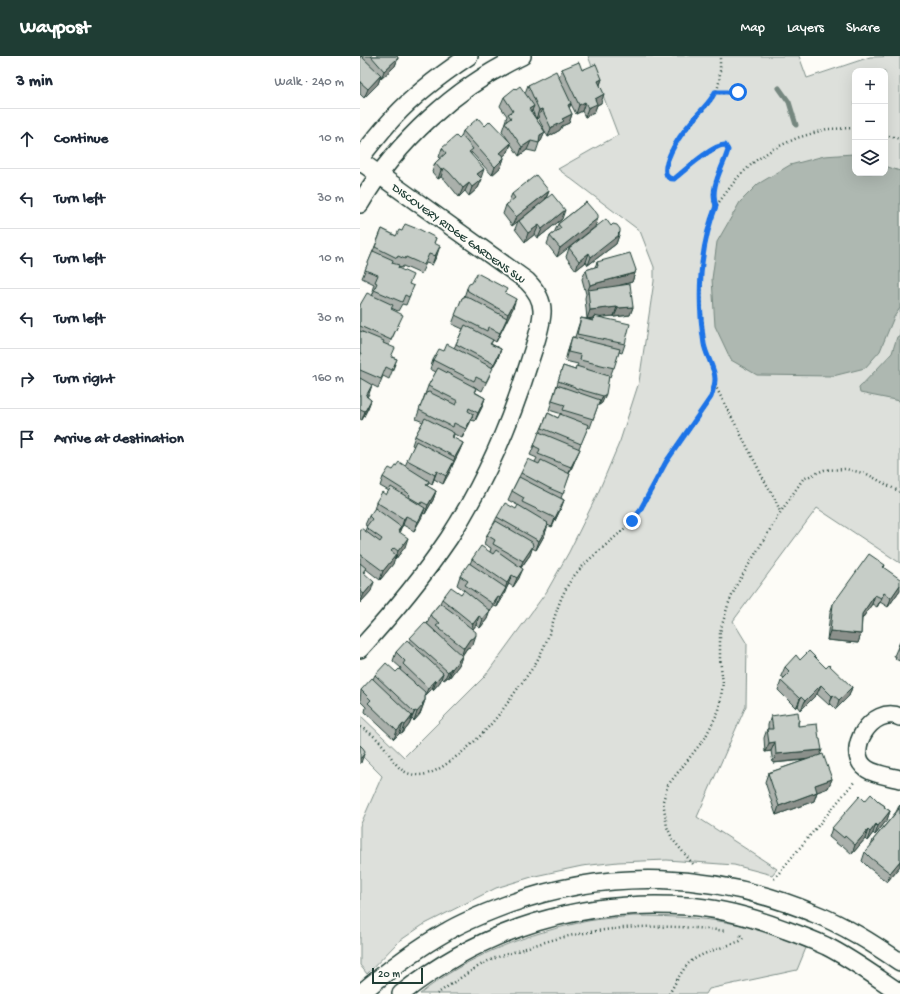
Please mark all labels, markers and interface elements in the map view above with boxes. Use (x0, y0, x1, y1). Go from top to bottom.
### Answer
text: Waypost (20, 17, 90, 40)
text: Map (741, 20, 765, 37)
text: Layers (787, 20, 824, 37)
text: Share (846, 20, 880, 37)
map controls (852, 68, 888, 176)
button: + (852, 68, 888, 104)
text: 3 min (16, 72, 53, 92)
text: Walk · 240 m (275, 75, 344, 90)
route start (729, 83, 747, 101)
button: − (852, 104, 888, 140)
icon: ahead (16, 128, 38, 150)
text: Continue (54, 130, 108, 148)
text: 10 m (319, 131, 344, 146)
button: layers (852, 140, 888, 176)
street label: DISCOVERY RIDGE GARDENS SW (387, 181, 527, 288)
icon: left (16, 188, 38, 210)
text: Turn left (54, 190, 105, 208)
text: 30 m (318, 191, 344, 206)
icon: left (16, 248, 38, 270)
text: Turn left (54, 250, 105, 268)
text: 10 m (319, 251, 344, 266)
icon: left (16, 308, 38, 330)
text: Turn left (54, 310, 105, 328)
text: 30 m (318, 311, 344, 326)
icon: right (16, 368, 38, 390)
text: Turn right (54, 370, 114, 388)
text: 160 m (312, 371, 344, 386)
icon: arrive (16, 428, 38, 450)
text: Arrive at destination (54, 430, 184, 448)
route end (623, 512, 641, 530)
scale bar (372, 966, 423, 985)
text: 20 m (378, 969, 400, 981)

